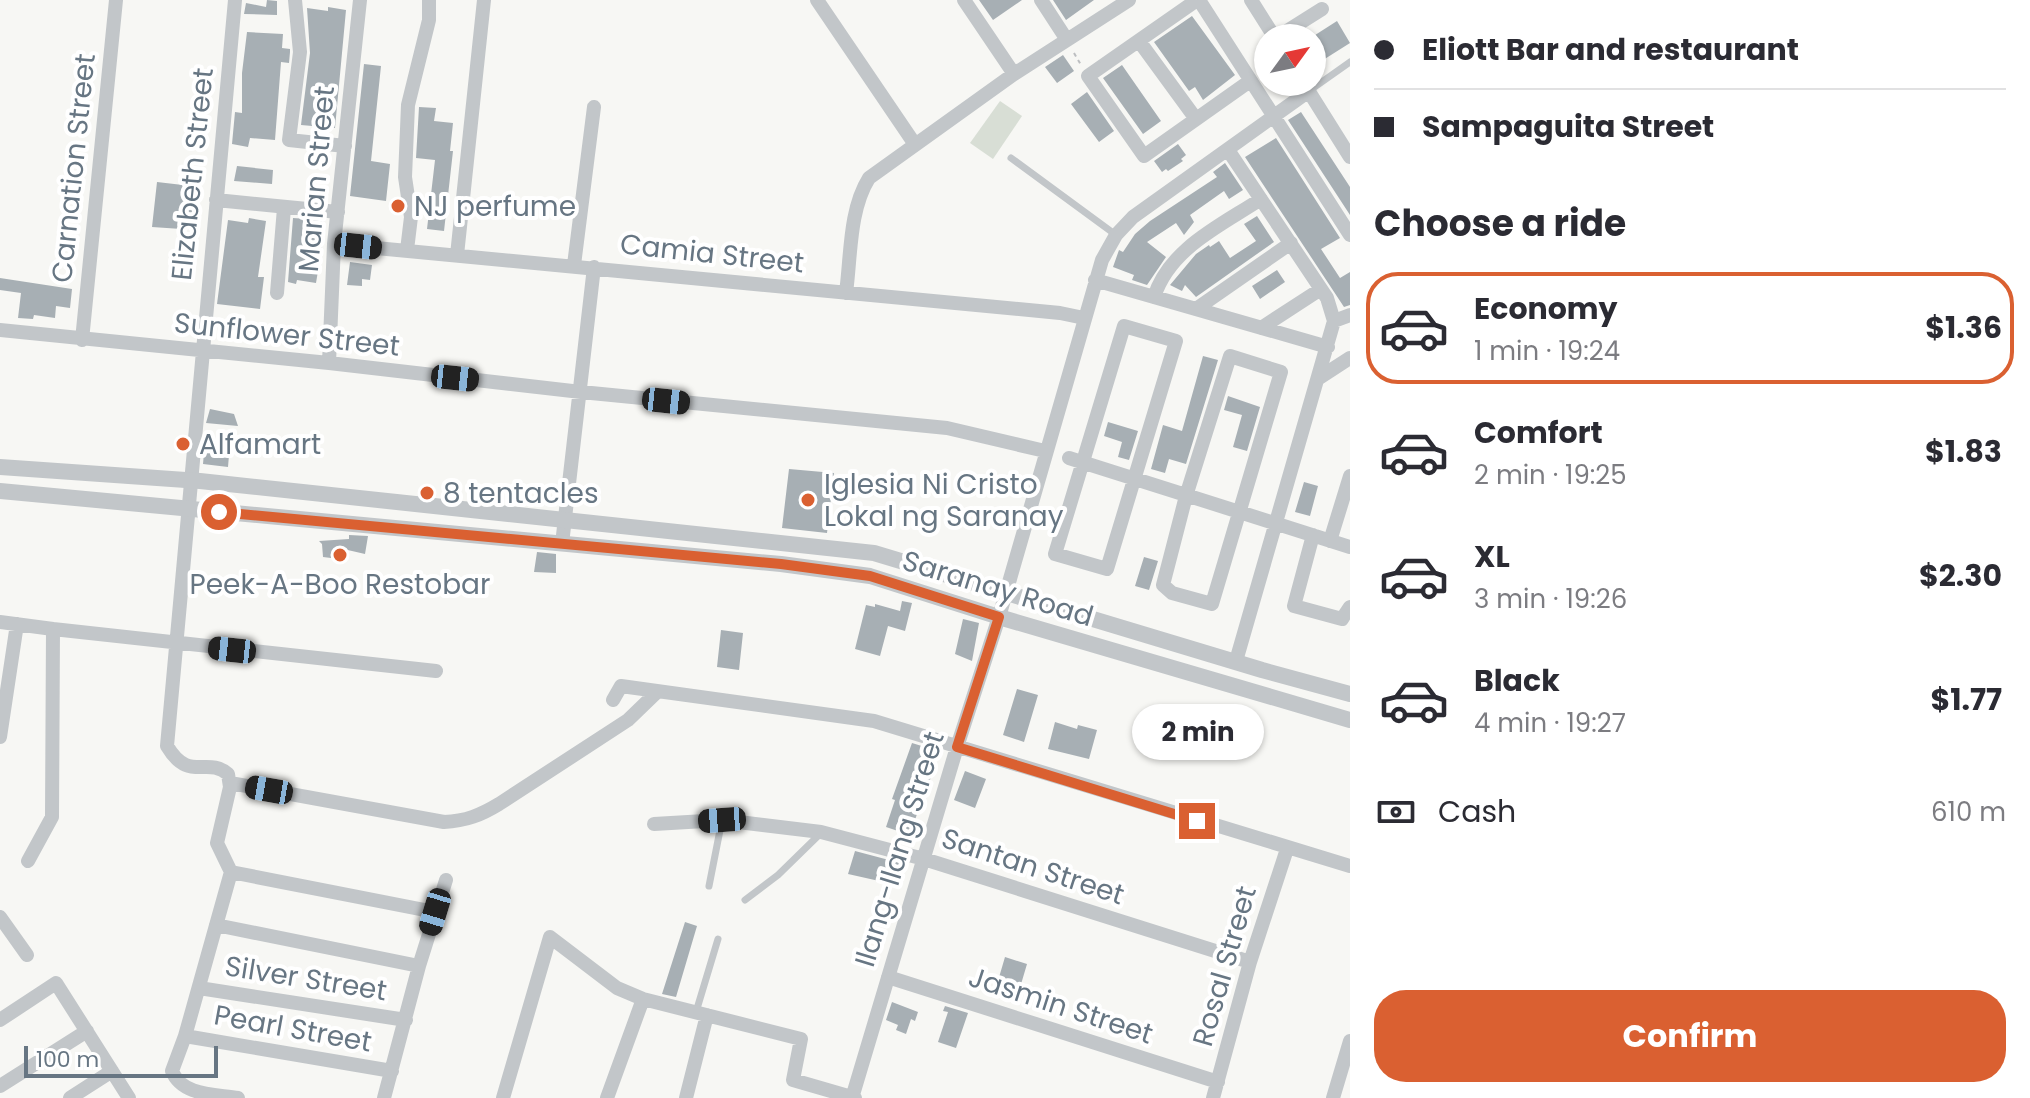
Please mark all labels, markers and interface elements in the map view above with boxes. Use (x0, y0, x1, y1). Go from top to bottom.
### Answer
north arrow (1254, 24, 1326, 96)
map controls (1254, 24, 1326, 96)
text: Eliott Bar and restaurant (1422, 28, 1799, 71)
street label: Carnation Street (42, 52, 105, 285)
street label: Elizabeth Street (162, 66, 223, 282)
street label: Marian Street (289, 84, 344, 274)
text: Sampaguita Street (1422, 105, 1714, 148)
place label: NJ perfume (414, 187, 576, 226)
marker: NJ perfume (389, 197, 407, 215)
text: Choose a ride (1374, 198, 1626, 249)
street label: Camia Street (618, 224, 806, 283)
car (333, 232, 383, 260)
text: Economy (1474, 287, 1618, 330)
icon: car (1378, 292, 1450, 364)
street label: Sunflower Street (172, 303, 402, 366)
text: $1.36 (1925, 306, 2002, 349)
text: 1 min · 19:24 (1474, 333, 1620, 369)
car (430, 364, 480, 392)
car (641, 387, 691, 415)
text: Comfort (1474, 411, 1603, 454)
icon: car (1378, 416, 1450, 488)
place label: Alfamart (199, 425, 321, 464)
text: $1.83 (1925, 430, 2002, 473)
marker: Alfamart (174, 435, 192, 453)
text: 2 min · 19:25 (1474, 457, 1627, 493)
place label: Iglesia Ni Cristo Lokal ng Saranay (824, 465, 1064, 536)
place label: 8 tentacles (443, 474, 599, 513)
marker: 8 tentacles (418, 484, 436, 502)
marker: Iglesia Ni Cristo Lokal ng Saranay (799, 491, 817, 509)
route start (201, 494, 237, 530)
text: XL (1474, 535, 1510, 578)
icon: car (1378, 540, 1450, 612)
street label: Saranay Road (898, 541, 1098, 636)
marker: Peek-A-Boo Restobar (331, 546, 349, 564)
text: $2.30 (1919, 554, 2002, 597)
place label: Peek-A-Boo Restobar (190, 565, 490, 604)
text: 3 min · 19:26 (1474, 581, 1627, 617)
car (207, 636, 257, 664)
text: Black (1474, 659, 1560, 702)
icon: car (1378, 664, 1450, 736)
text: $1.77 (1930, 678, 2002, 721)
callout: 2 min (1131, 705, 1263, 761)
text: 4 min · 19:27 (1474, 705, 1626, 741)
text: 2 min (1161, 714, 1235, 750)
street label: Ilang-Ilang Street (845, 727, 954, 972)
car (243, 774, 295, 806)
icon: cash (1374, 790, 1418, 834)
text: Cash (1438, 790, 1516, 833)
text: 610 m (1931, 794, 2006, 830)
route end (1179, 803, 1215, 839)
car (697, 806, 747, 834)
street label: Santan Street (937, 819, 1129, 914)
street label: Rosal Street (1183, 882, 1266, 1051)
car (417, 886, 453, 938)
street label: Silver Street (222, 946, 390, 1011)
street label: Jasmin Street (964, 957, 1158, 1054)
button: Confirm (1374, 990, 2006, 1082)
street label: Pearl Street (211, 995, 375, 1062)
scale bar (24, 1042, 218, 1078)
text: 100 m (36, 1044, 99, 1075)

